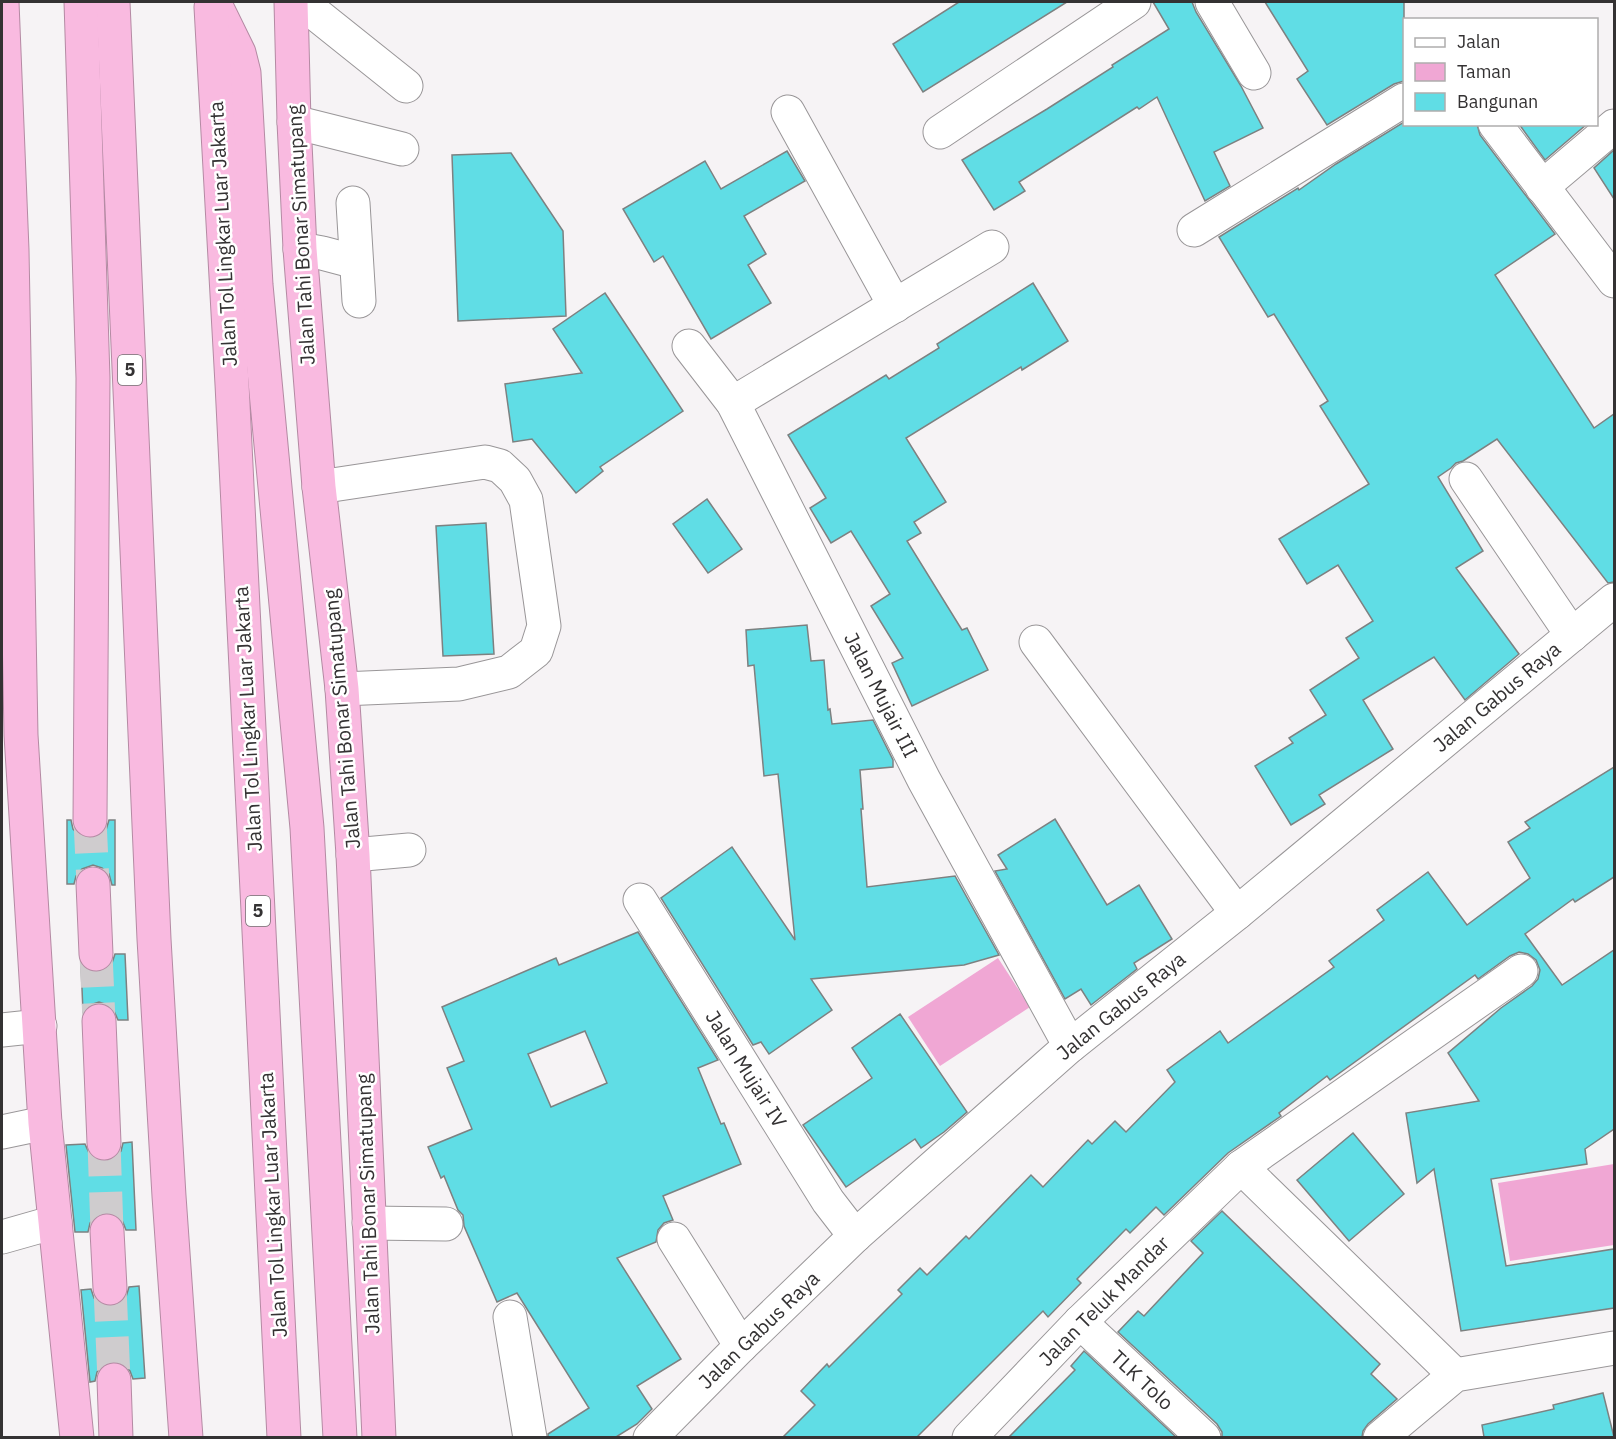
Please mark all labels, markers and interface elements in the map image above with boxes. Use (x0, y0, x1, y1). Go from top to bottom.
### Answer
legend (1403, 18, 1598, 126)
text: Jalan (1457, 30, 1501, 53)
text: Taman (1457, 60, 1511, 83)
text: Bangunan (1457, 90, 1538, 113)
street label: Jalan Tol Lingkar Luar Jakarta (202, 100, 243, 367)
street label: Jalan Tahi Bonar Simatupang (280, 104, 321, 366)
road number: 5 (118, 355, 142, 385)
street label: Jalan Tol Lingkar Luar Jakarta (227, 585, 268, 852)
street label: Jalan Tahi Bonar Simatupang (317, 588, 366, 850)
street label: Jalan Mujair III (838, 627, 925, 762)
street label: Jalan Gabus Raya (1427, 635, 1566, 758)
road number: 5 (246, 896, 270, 926)
street label: Jalan Gabus Raya (1051, 945, 1191, 1066)
street label: Jalan Mujair IV (700, 1005, 793, 1133)
street label: Jalan Tol Lingkar Luar Jakarta (252, 1071, 293, 1338)
street label: Jalan Tahi Bonar Simatupang (349, 1073, 386, 1335)
street label: Jalan Teluk Mandar (1033, 1230, 1175, 1372)
street label: Jalan Gabus Raya (692, 1265, 825, 1394)
street label: TLK Tolo (1105, 1344, 1180, 1416)

